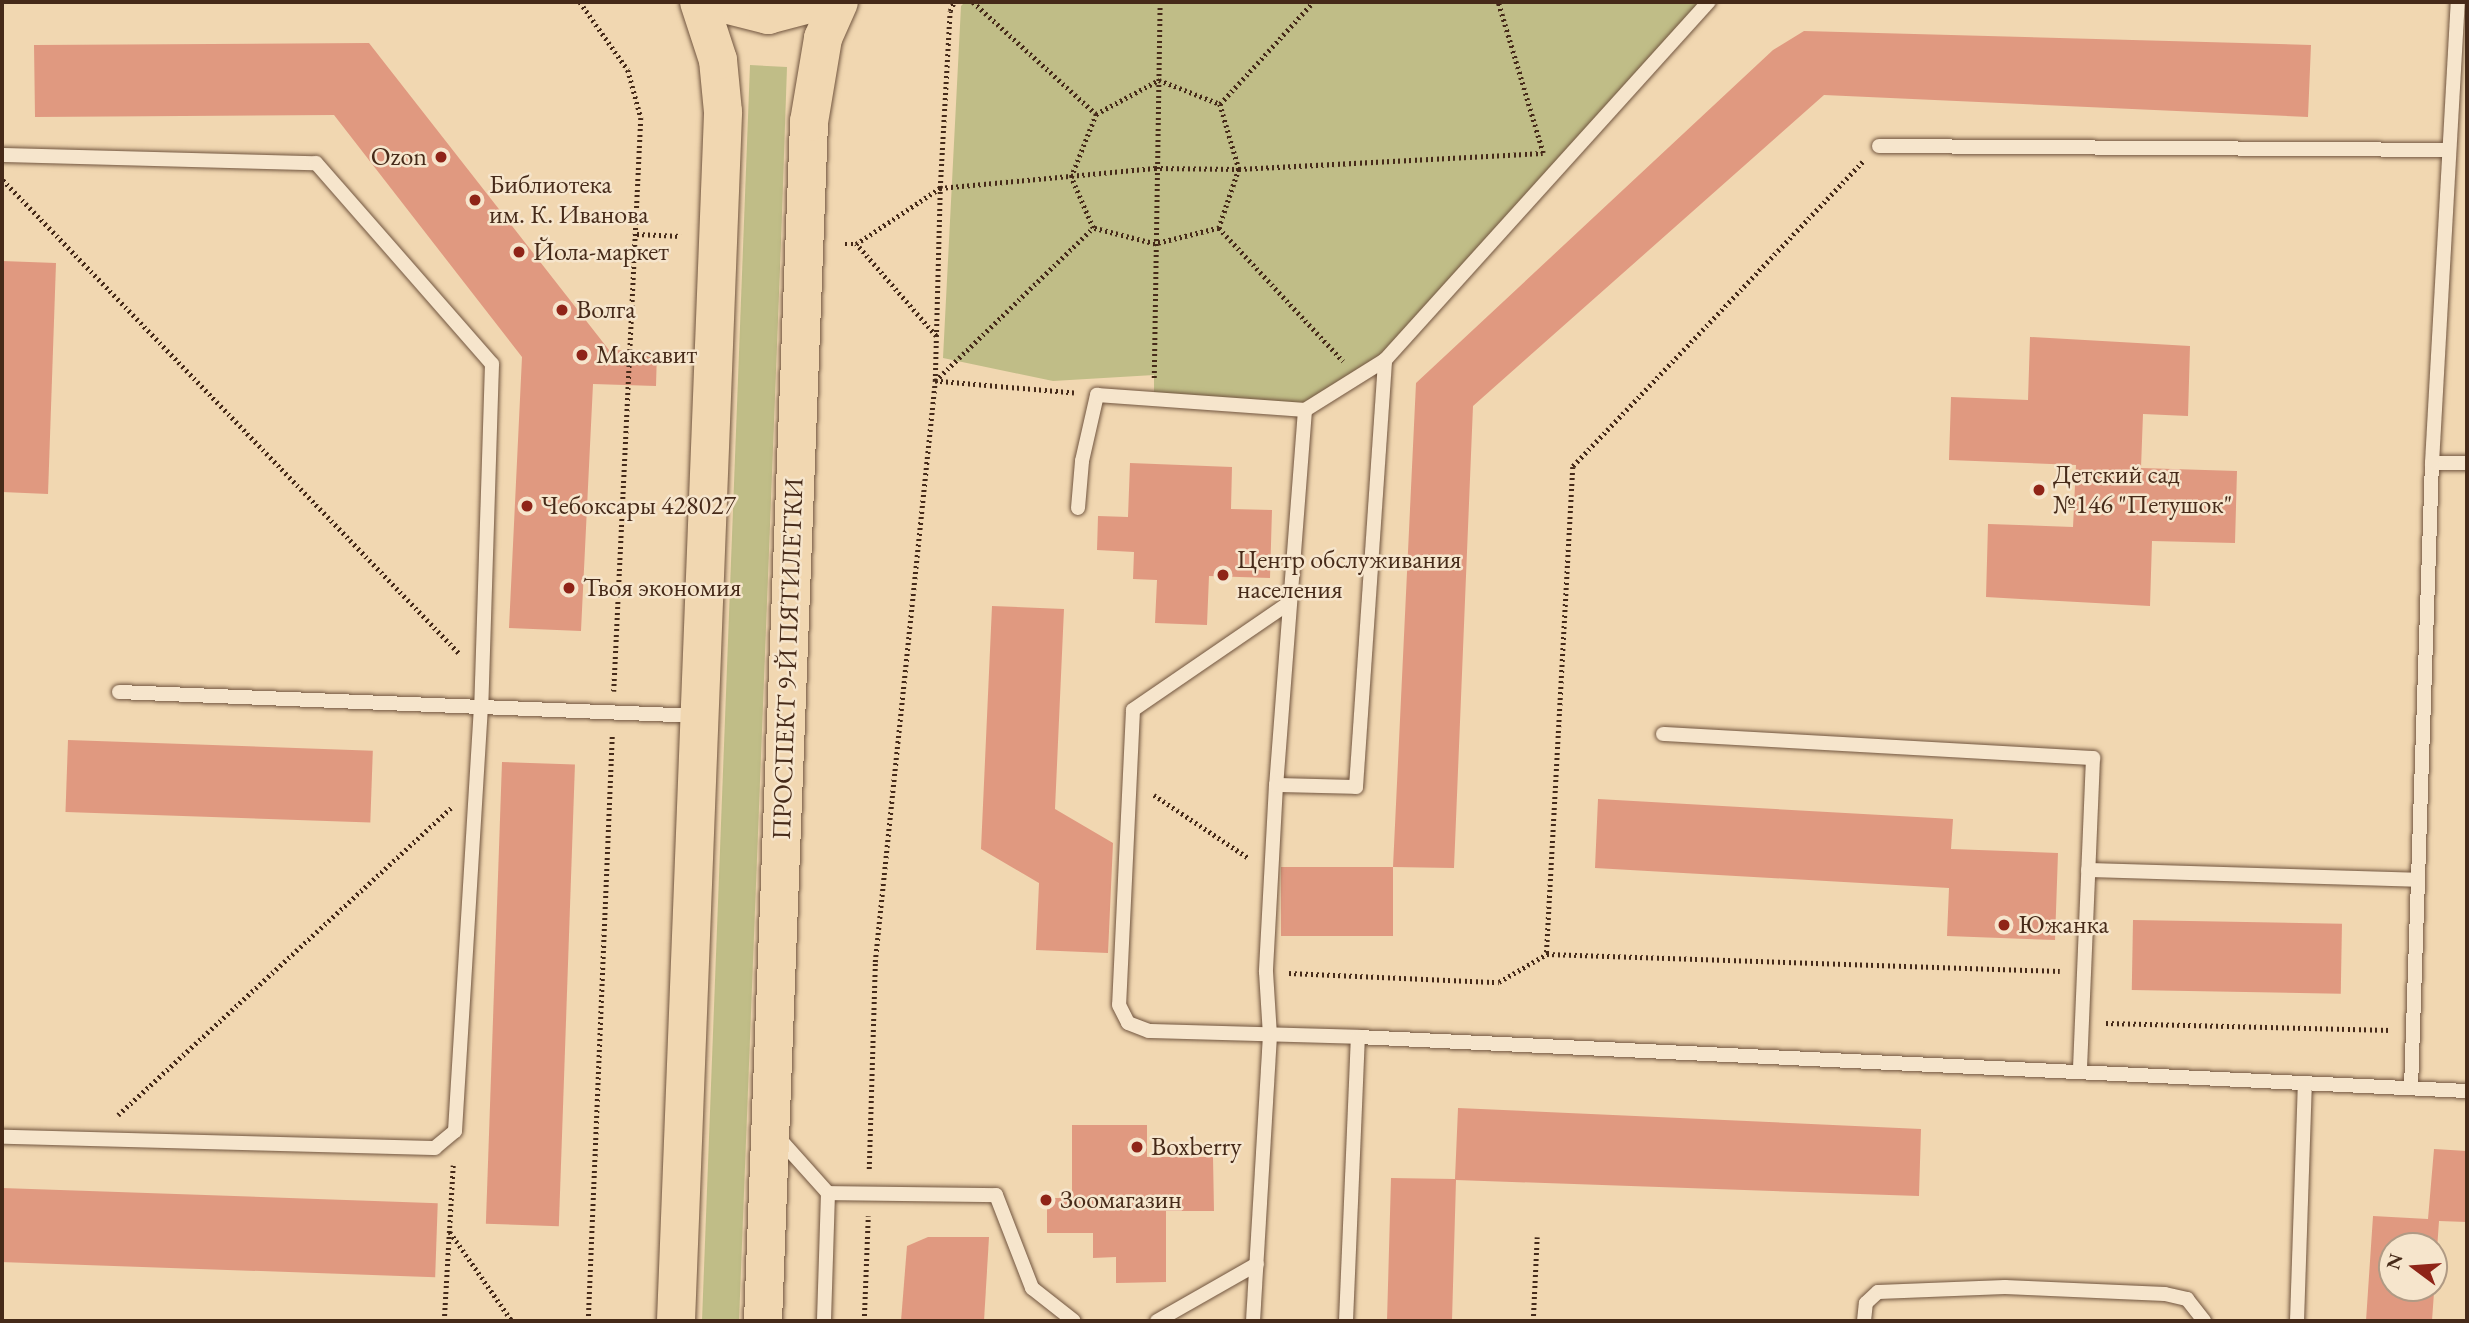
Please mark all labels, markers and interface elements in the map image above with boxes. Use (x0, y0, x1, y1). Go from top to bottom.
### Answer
place label: Ozon (371, 141, 427, 173)
marker: Ozon (433, 149, 449, 165)
place label: Библиотека им. К. Иванова (489, 169, 649, 230)
marker: Библиотека им. К. Иванова (467, 192, 483, 208)
place label: Йола-маркет (533, 236, 669, 268)
marker: Йола-маркет (511, 244, 527, 260)
place label: Волга (576, 294, 636, 326)
marker: Волга (554, 302, 570, 318)
place label: Максавит (596, 339, 697, 371)
marker: Максавит (574, 347, 590, 363)
place label: Детский сад №146 "Петушок" (2053, 459, 2232, 520)
street label: ПРОСПЕКТ 9-Й ПЯТИЛЕТКИ (766, 478, 810, 840)
marker: Детский сад №146 "Петушок" (2031, 482, 2047, 498)
place label: Чебоксары 428027 (541, 490, 736, 522)
marker: Чебоксары 428027 (519, 498, 535, 514)
place label: Центр обслуживания населения (1237, 544, 1461, 606)
marker: Центр обслуживания населения (1215, 567, 1231, 583)
place label: Твоя экономия (583, 572, 741, 604)
marker: Твоя экономия (561, 580, 577, 596)
place label: Южанка (2018, 909, 2109, 941)
marker: Южанка (1996, 917, 2012, 933)
place label: Boxberry (1151, 1131, 1242, 1163)
marker: Boxberry (1129, 1139, 1145, 1155)
place label: Зоомагазин (1060, 1184, 1182, 1216)
marker: Зоомагазин (1038, 1192, 1054, 1208)
north arrow (2378, 1232, 2448, 1302)
text: N (2380, 1251, 2408, 1272)

